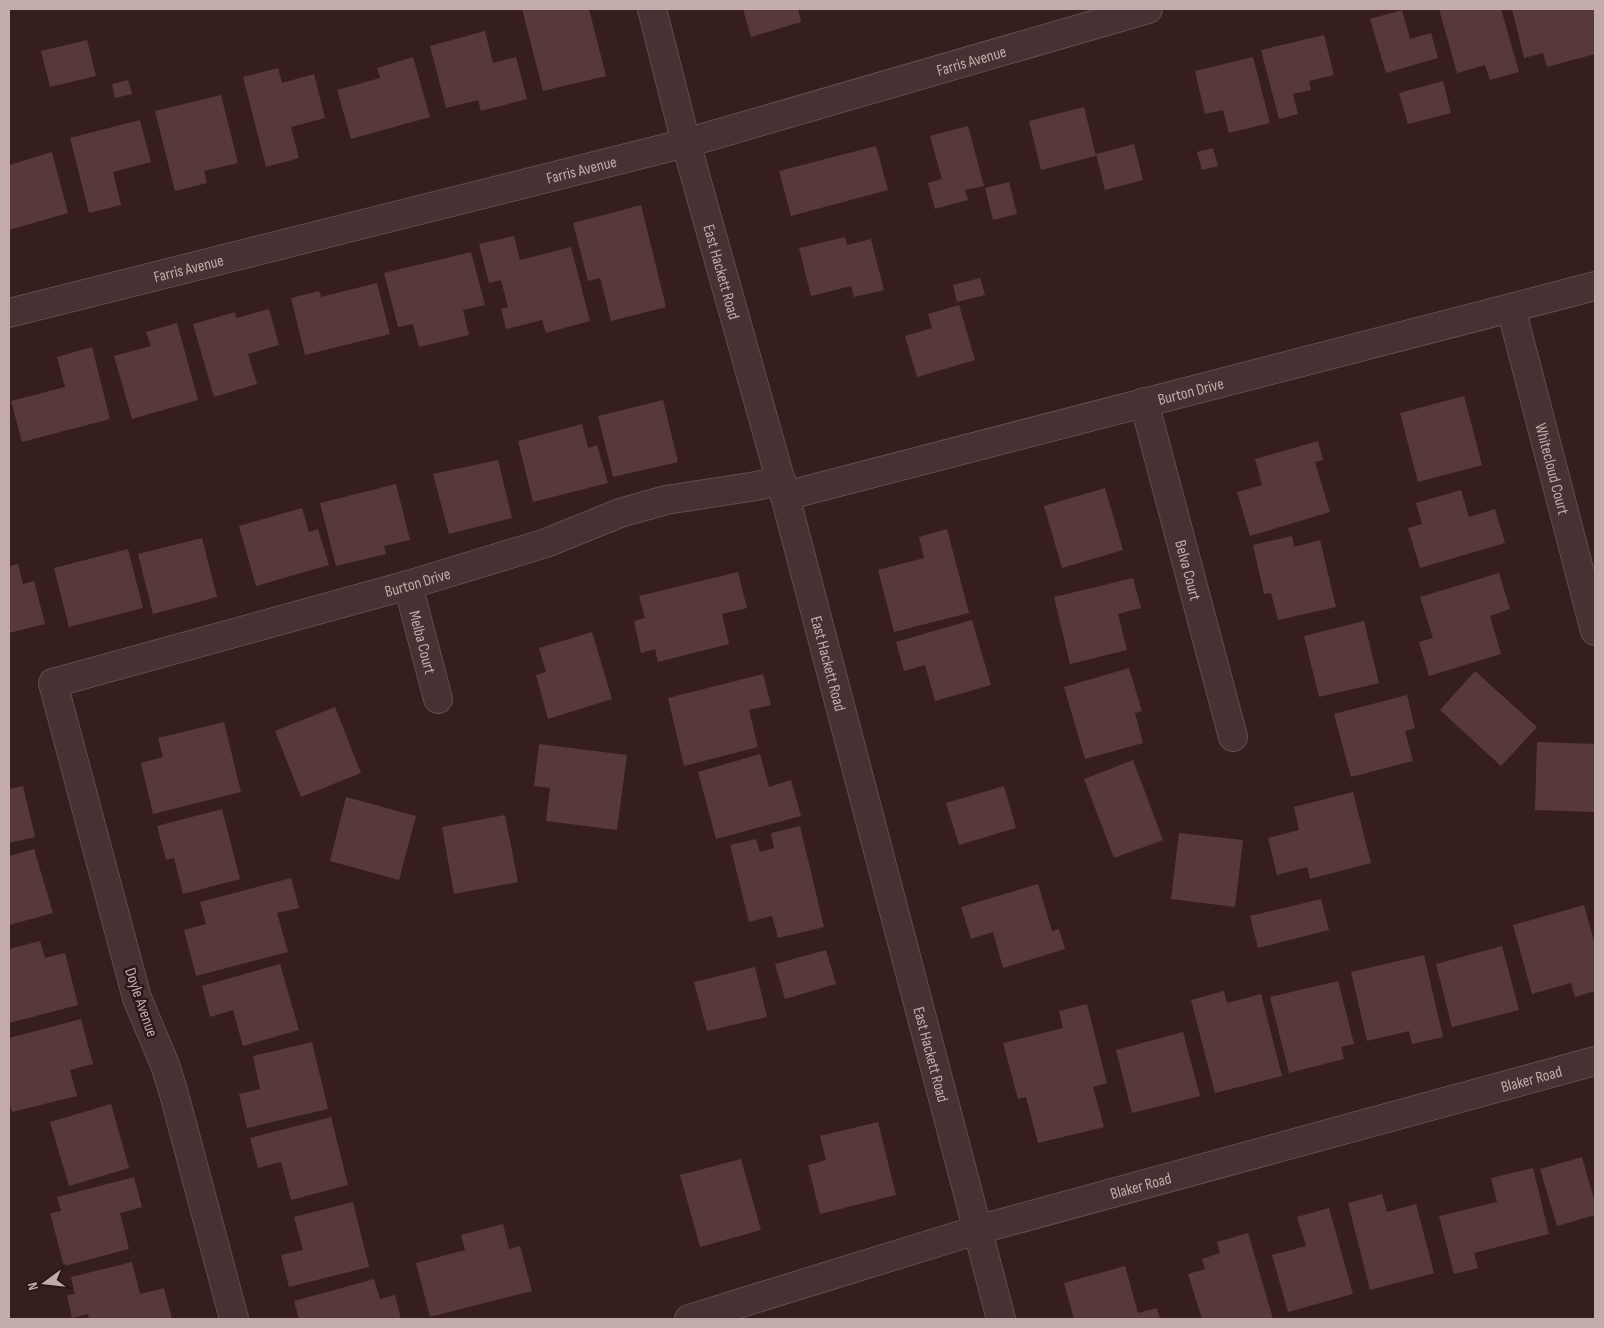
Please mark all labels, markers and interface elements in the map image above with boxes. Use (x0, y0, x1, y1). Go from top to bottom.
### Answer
street label: Farris Avenue (935, 43, 1009, 81)
street label: Farris Avenue (545, 153, 619, 189)
street label: East Hackett Road (698, 223, 743, 322)
street label: Farris Avenue (152, 251, 226, 287)
street label: Burton Drive (1156, 375, 1226, 410)
street label: Whitecloud Court (1530, 421, 1572, 517)
street label: Belva Court (1170, 538, 1204, 603)
street label: Burton Drive (383, 565, 453, 602)
street label: Melba Court (404, 609, 439, 676)
street label: East Hackett Road (806, 614, 849, 713)
street label: Doyle Avenue (120, 966, 161, 1039)
street label: East Hackett Road (908, 1005, 952, 1104)
street label: Blaker Road (1499, 1062, 1564, 1097)
street label: Blaker Road (1108, 1169, 1174, 1204)
north arrow (20, 1258, 70, 1308)
text: N (24, 1280, 42, 1292)

